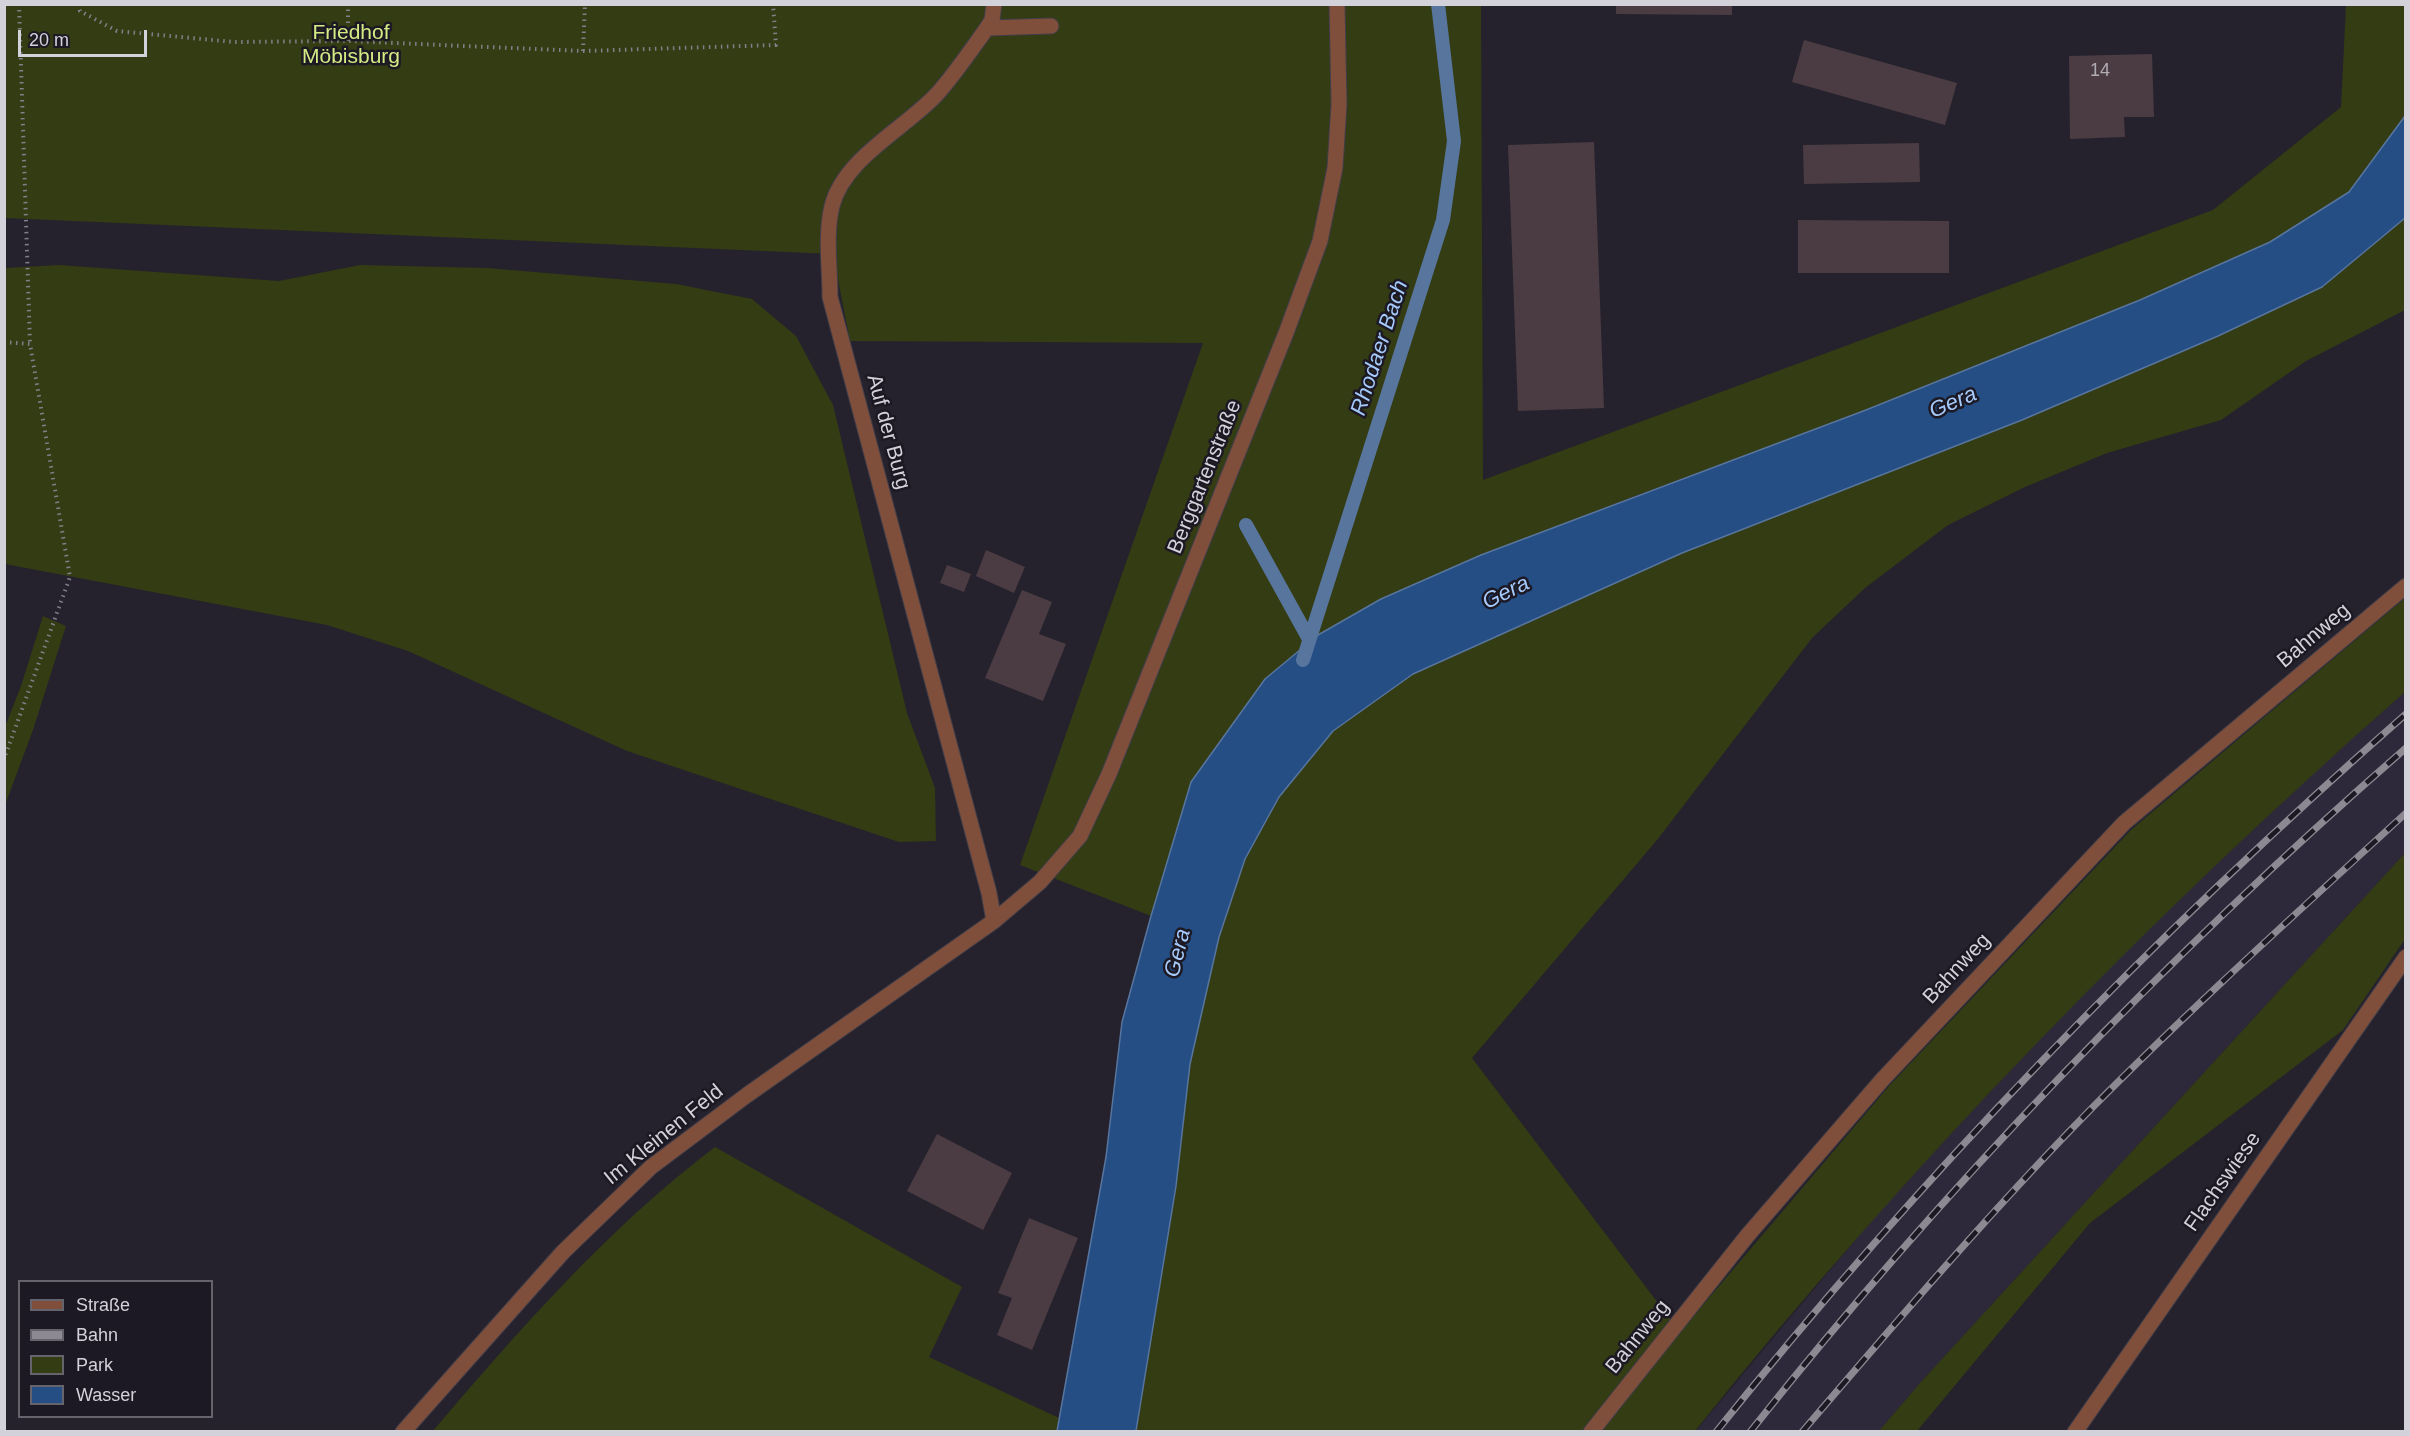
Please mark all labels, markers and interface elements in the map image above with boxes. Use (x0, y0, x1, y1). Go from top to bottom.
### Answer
scale bar (21, 18, 150, 56)
park label: Friedhof Möbisburg (302, 20, 400, 70)
text: 20 m (29, 30, 69, 50)
house number: 14 (2090, 60, 2110, 82)
water label: Rhodaer Bach (1346, 277, 1414, 419)
street label: Auf der Burg (861, 372, 915, 492)
water label: Gera (1925, 381, 1981, 425)
street label: Berggartenstraße (1163, 397, 1247, 557)
water label: Gera (1478, 570, 1534, 616)
street label: Bahnweg (2272, 598, 2356, 674)
water label: Gera (1159, 926, 1197, 980)
street label: Bahnweg (1918, 928, 1996, 1010)
street label: Im Kleinen Feld (599, 1079, 729, 1191)
street label: Flachswiese (2180, 1127, 2266, 1237)
legend (18, 1280, 213, 1418)
text: Straße (76, 1295, 130, 1315)
street label: Bahnweg (1601, 1295, 1675, 1379)
text: Bahn (76, 1325, 118, 1345)
text: Park (76, 1355, 113, 1375)
text: Wasser (76, 1385, 136, 1405)

